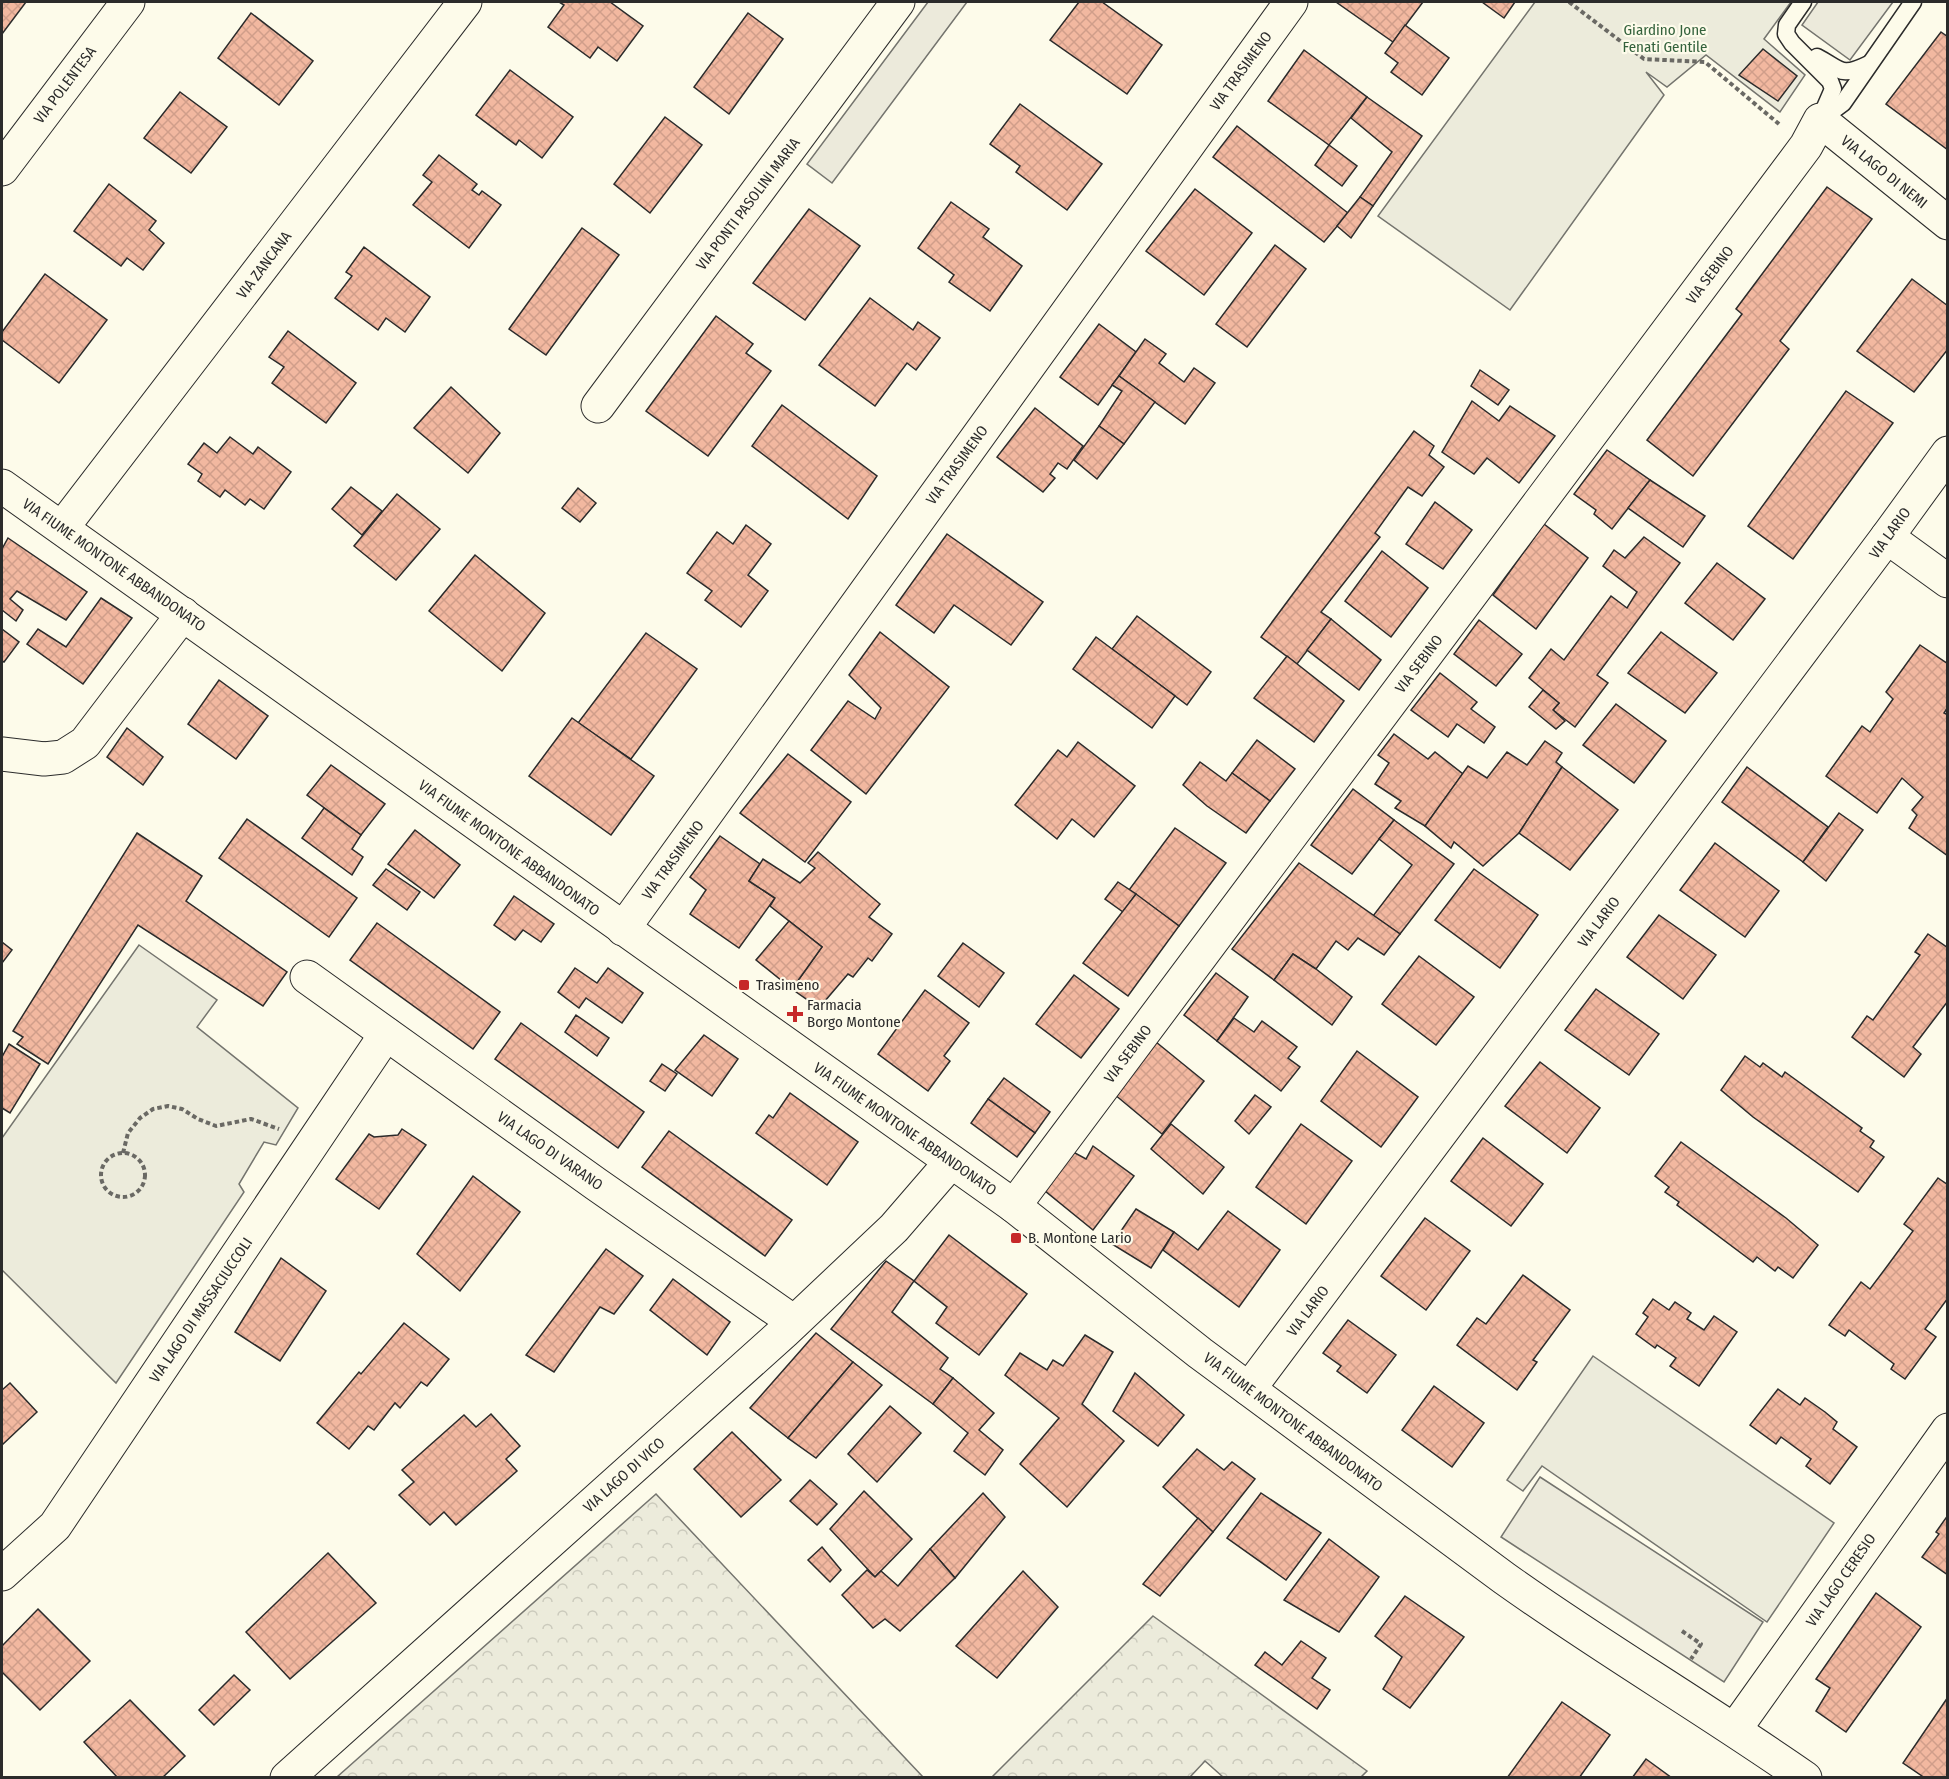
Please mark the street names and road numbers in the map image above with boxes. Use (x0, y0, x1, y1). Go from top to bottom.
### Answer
street label: VIA TRASIMENO (1206, 28, 1276, 114)
street label: VIA POLENTESA (30, 43, 100, 127)
street label: VIA LAGO DI NEMI (1837, 132, 1931, 212)
street label: VIA PONTI PASOLINI MARIA (692, 134, 804, 274)
street label: VIA ZANCANA (233, 228, 295, 302)
street label: VIA SEBINO (1682, 242, 1738, 308)
street label: VIA TRASIMENO (922, 422, 992, 508)
street label: VIA FIUME MONTONE ABBANDONATO (19, 495, 209, 635)
street label: VIA LARIO (1865, 504, 1915, 562)
street label: VIA SEBINO (1391, 631, 1447, 697)
street label: VIA FIUME MONTONE ABBANDONATO (415, 776, 603, 920)
street label: VIA TRASIMENO (638, 817, 708, 903)
street label: VIA LARIO (1574, 893, 1624, 951)
street label: VIA SEBINO (1100, 1021, 1156, 1087)
street label: VIA FIUME MONTONE ABBANDONATO (810, 1059, 1000, 1199)
street label: VIA LAGO DI VARANO (494, 1108, 606, 1194)
street label: VIA LAGO DI MASSACIUCCOLI (146, 1234, 256, 1386)
street label: VIA LARIO (1283, 1282, 1333, 1340)
street label: VIA FIUME MONTONE ABBANDONATO (1200, 1349, 1386, 1495)
street label: VIA LAGO DI VICO (580, 1434, 668, 1516)
street label: VIA LAGO CERESIO (1802, 1530, 1880, 1630)

